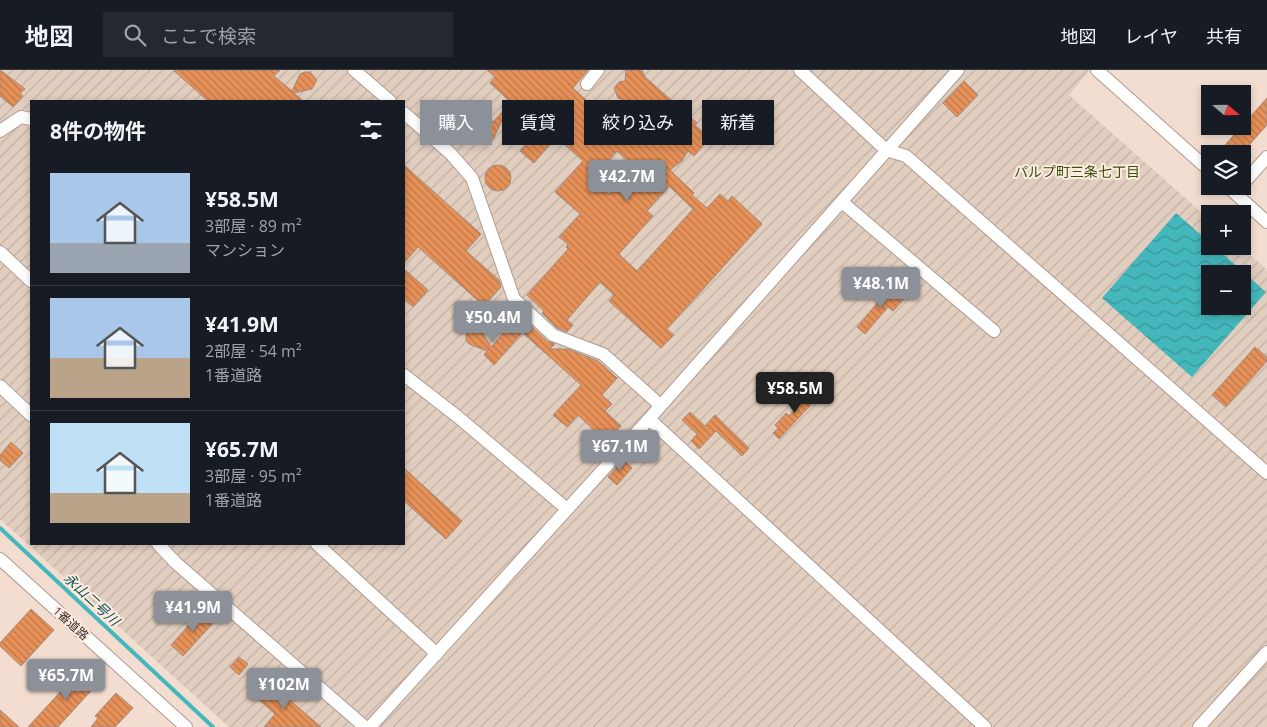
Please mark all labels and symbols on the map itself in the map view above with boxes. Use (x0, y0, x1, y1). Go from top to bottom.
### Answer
north arrow (1201, 85, 1251, 135)
pin: ¥42.7M (586, 160, 668, 202)
district label: パルプ町三条七丁目 (1014, 162, 1140, 181)
pin: ¥48.1M (840, 266, 922, 309)
pin: ¥50.4M (452, 300, 534, 343)
pin: ¥58.5M (754, 372, 836, 414)
pin: ¥67.1M (579, 430, 661, 472)
water label: 永山二号川 (60, 568, 126, 631)
pin: ¥41.9M (152, 590, 234, 633)
street label: 1番道路 (49, 602, 93, 644)
pin: ¥65.7M (25, 658, 107, 701)
pin: ¥102M (249, 668, 319, 710)

